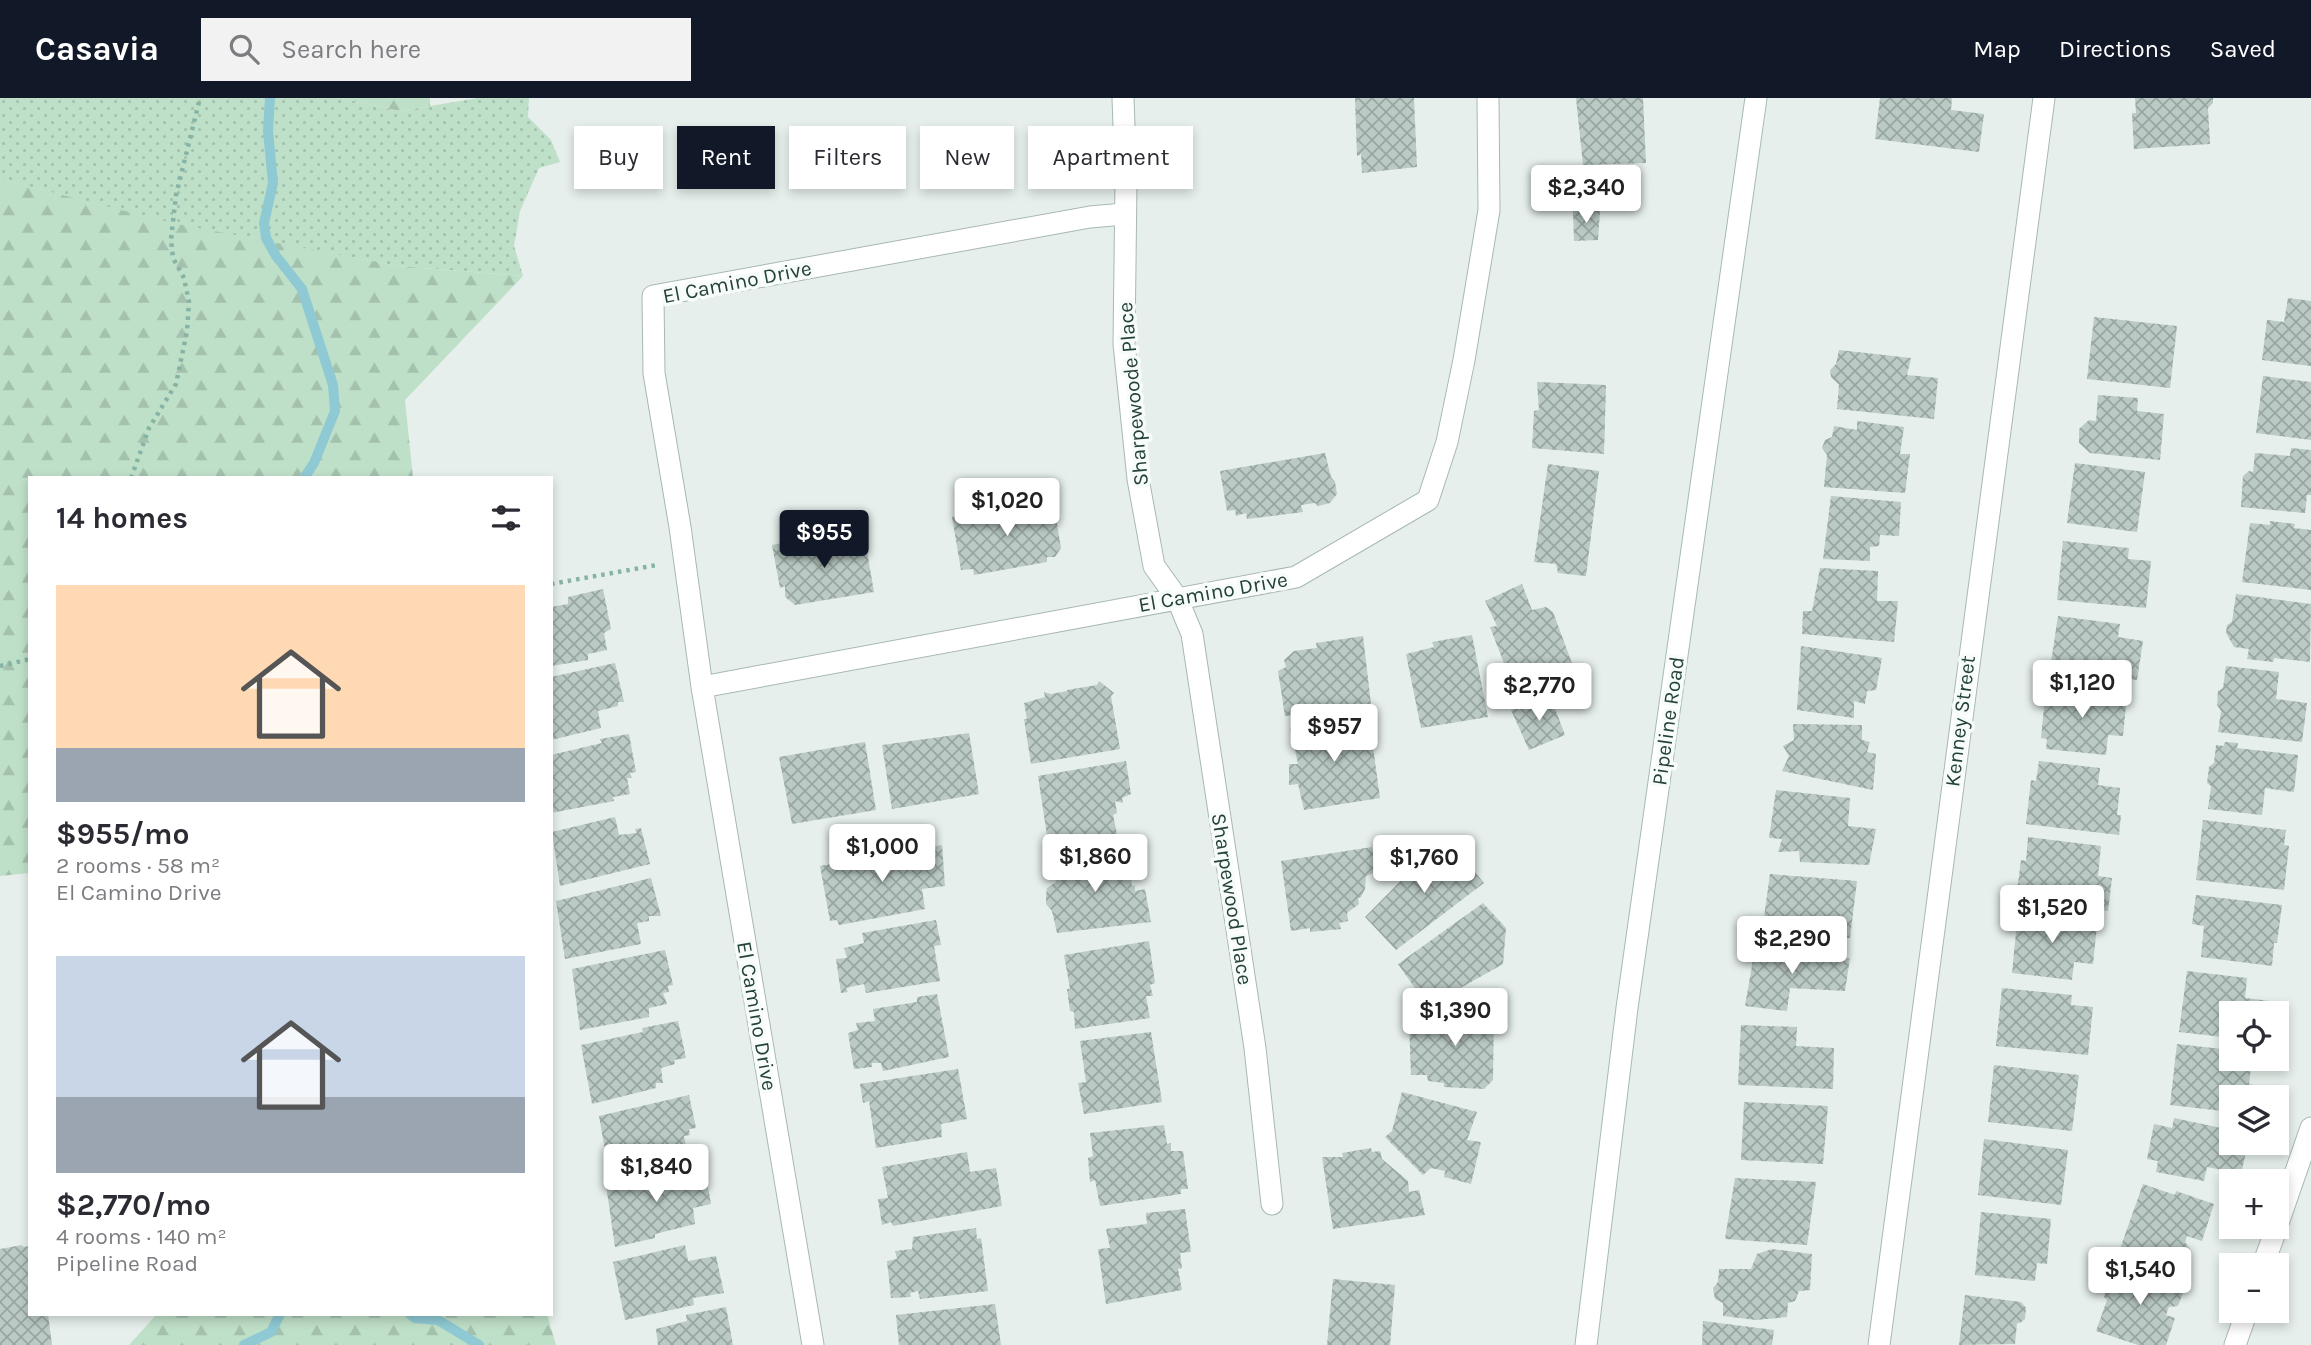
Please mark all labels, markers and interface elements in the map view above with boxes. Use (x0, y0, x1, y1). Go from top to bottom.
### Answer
search box (201, 18, 691, 81)
text: Casavia (35, 30, 159, 68)
icon: search (225, 30, 263, 68)
text: Search here (281, 34, 421, 65)
text: Map (1973, 35, 2021, 63)
text: Directions (2059, 35, 2172, 63)
text: Saved (2210, 35, 2276, 63)
chip: Buy (574, 126, 663, 189)
chip: Rent (677, 126, 775, 189)
chip: Filters (789, 126, 906, 189)
chip: New (920, 126, 1014, 189)
chip: Apartment (1028, 126, 1193, 189)
pin: $2,340 (1529, 166, 1643, 225)
text: $2,340 (1547, 174, 1625, 201)
street label: El Camino Drive (660, 256, 814, 308)
street label: Sharpewoode Place (1113, 301, 1153, 487)
pin: $1,020 (950, 478, 1064, 538)
text: $1,020 (971, 487, 1043, 514)
icon: filters (487, 499, 525, 537)
text: 14 homes (56, 500, 188, 536)
pin: $955 (783, 510, 865, 570)
text: $955 (796, 519, 852, 546)
street label: El Camino Drive (1136, 567, 1290, 617)
icon: home (228, 631, 354, 757)
street label: Kenney Street (1940, 654, 1980, 788)
street label: Pipeline Road (1647, 655, 1689, 787)
pin: $1,120 (2025, 660, 2139, 720)
pin: $2,770 (1482, 664, 1596, 723)
text: $1,120 (2049, 669, 2115, 696)
text: $2,770 (1502, 672, 1576, 699)
pin: $957 (1293, 704, 1375, 764)
text: $957 (1307, 713, 1361, 740)
street label: Sharpewood Place (1207, 811, 1257, 987)
text: $955/mo (56, 816, 190, 852)
pin: $1,000 (825, 824, 939, 884)
text: $1,000 (845, 833, 919, 860)
pin: $1,860 (1038, 834, 1152, 894)
pin: $1,760 (1367, 836, 1481, 895)
text: $1,860 (1058, 843, 1132, 870)
text: $1,760 (1389, 844, 1459, 871)
text: 2 rooms · 58 m² (56, 852, 220, 879)
text: El Camino Drive (56, 879, 222, 906)
pin: $1,520 (1995, 886, 2109, 945)
text: $1,520 (2016, 894, 2088, 921)
pin: $2,290 (1735, 916, 1849, 976)
text: $2,290 (1753, 925, 1831, 952)
street label: El Camino Drive (732, 939, 782, 1093)
pin: $1,390 (1398, 988, 1512, 1048)
text: $1,390 (1419, 997, 1491, 1024)
map controls (2219, 1001, 2289, 1323)
button: locate (2219, 1001, 2289, 1071)
icon: home (228, 1002, 354, 1128)
button: layers (2219, 1085, 2289, 1155)
pin: $1,840 (599, 1144, 713, 1204)
text: $1,840 (620, 1153, 692, 1180)
button: + (2219, 1169, 2289, 1239)
text: $2,770/mo (56, 1187, 211, 1223)
text: 4 rooms · 140 m² (56, 1223, 227, 1250)
pin: $1,540 (2083, 1248, 2197, 1307)
text: Pipeline Road (56, 1250, 198, 1277)
button: − (2219, 1253, 2289, 1323)
text: $1,540 (2104, 1256, 2176, 1283)

